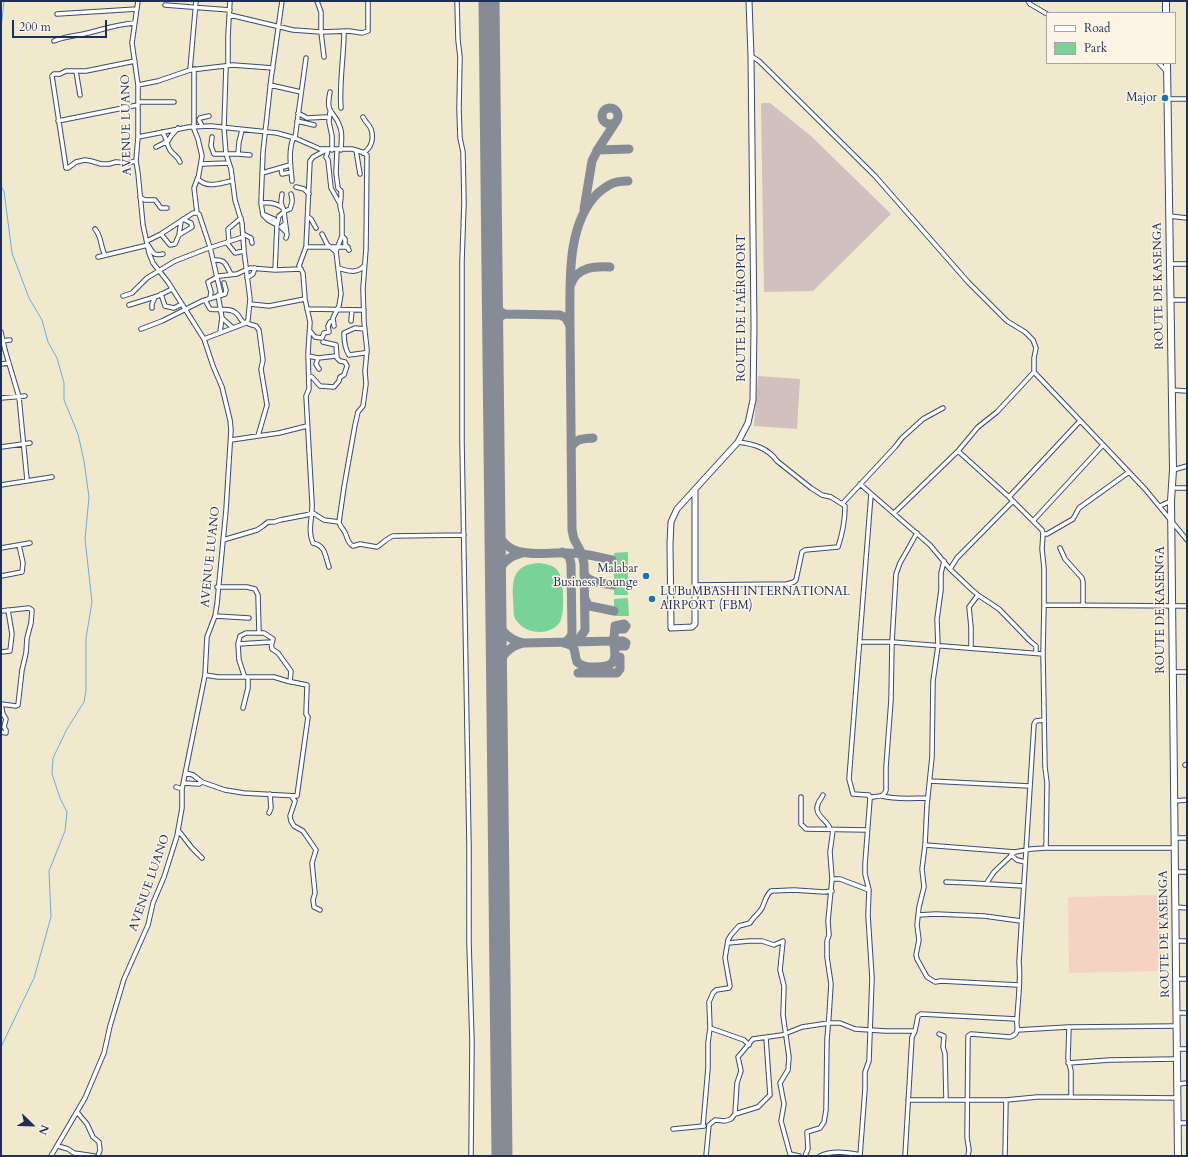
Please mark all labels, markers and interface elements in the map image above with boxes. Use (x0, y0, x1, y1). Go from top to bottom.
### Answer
scale bar (14, 12, 109, 38)
legend (1046, 12, 1176, 64)
text: 200 m (19, 19, 51, 35)
text: Road (1084, 20, 1110, 36)
text: Park (1084, 40, 1107, 56)
street label: AVENUE LUANO (119, 74, 135, 176)
place label: Major (1126, 91, 1157, 105)
marker: Major (1160, 93, 1170, 103)
street label: ROUTE DE KASENGA (1151, 222, 1167, 350)
street label: ROUTE DE L'AÉROPORT (735, 234, 749, 382)
street label: AVENUE LUANO (199, 506, 223, 608)
street label: ROUTE DE KASENGA (1154, 546, 1168, 674)
place label: Malabar Business Lounge (553, 562, 638, 590)
marker: Malabar Business Lounge (641, 571, 651, 581)
place label: LUBuMBASHI INTERNATIONAL AIRPORT (FBM) (660, 585, 850, 613)
marker: LUBuMBASHI INTERNATIONAL AIRPORT (FBM) (647, 594, 657, 604)
street label: AVENUE LUANO (127, 833, 173, 933)
street label: ROUTE DE KASENGA (1157, 870, 1173, 998)
north arrow (12, 1105, 52, 1145)
text: N (35, 1123, 52, 1137)

